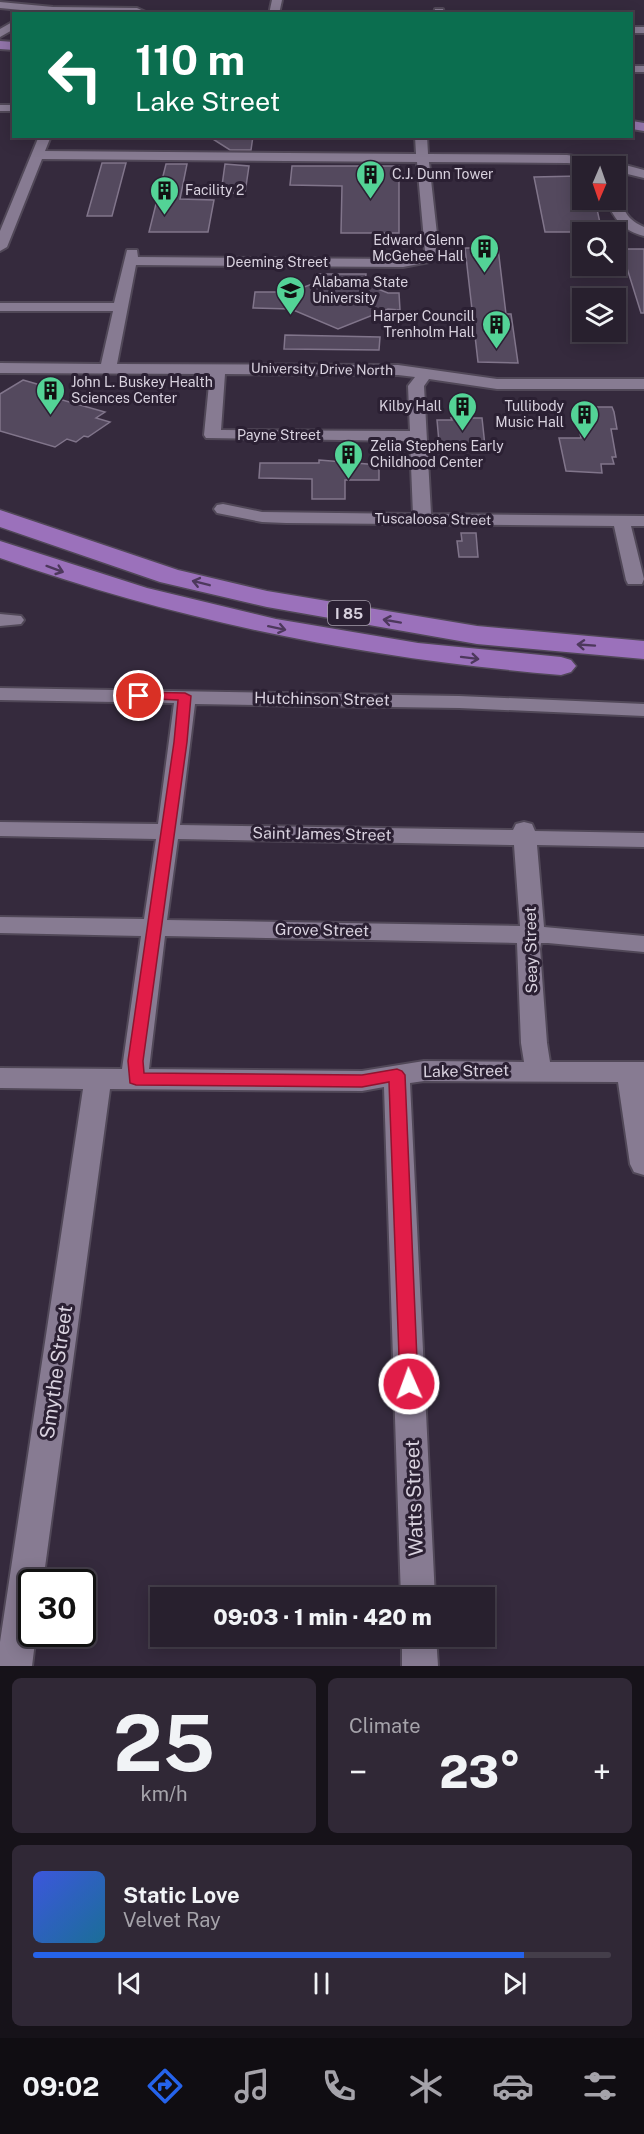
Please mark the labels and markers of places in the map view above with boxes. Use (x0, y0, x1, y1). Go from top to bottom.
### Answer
building icon: C.J. Dunn Tower (355, 158, 387, 200)
place label: C.J. Dunn Tower (392, 166, 494, 182)
building icon: Facility 2 (148, 174, 180, 216)
place label: Facility 2 (185, 182, 244, 198)
place label: Edward Glenn McGehee Hall (372, 232, 464, 264)
building icon: Edward Glenn McGehee Hall (469, 232, 501, 274)
school or university icon: Alabama State University (275, 274, 307, 316)
place label: Alabama State University (312, 274, 408, 306)
place label: Harper Councill Trenholm Hall (373, 308, 475, 340)
building icon: Harper Councill Trenholm Hall (480, 308, 512, 350)
building icon: John L. Buskey Health Sciences Center (34, 374, 66, 416)
place label: John L. Buskey Health Sciences Center (71, 374, 213, 406)
building icon: Kilby Hall (447, 390, 479, 432)
place label: Kilby Hall (379, 398, 442, 414)
place label: Tullibody Music Hall (495, 398, 564, 430)
building icon: Tullibody Music Hall (569, 398, 601, 440)
building icon: Zelia Stephens Early Childhood Center (333, 438, 365, 480)
place label: Zelia Stephens Early Childhood Center (370, 438, 504, 470)
pin (113, 670, 164, 721)

